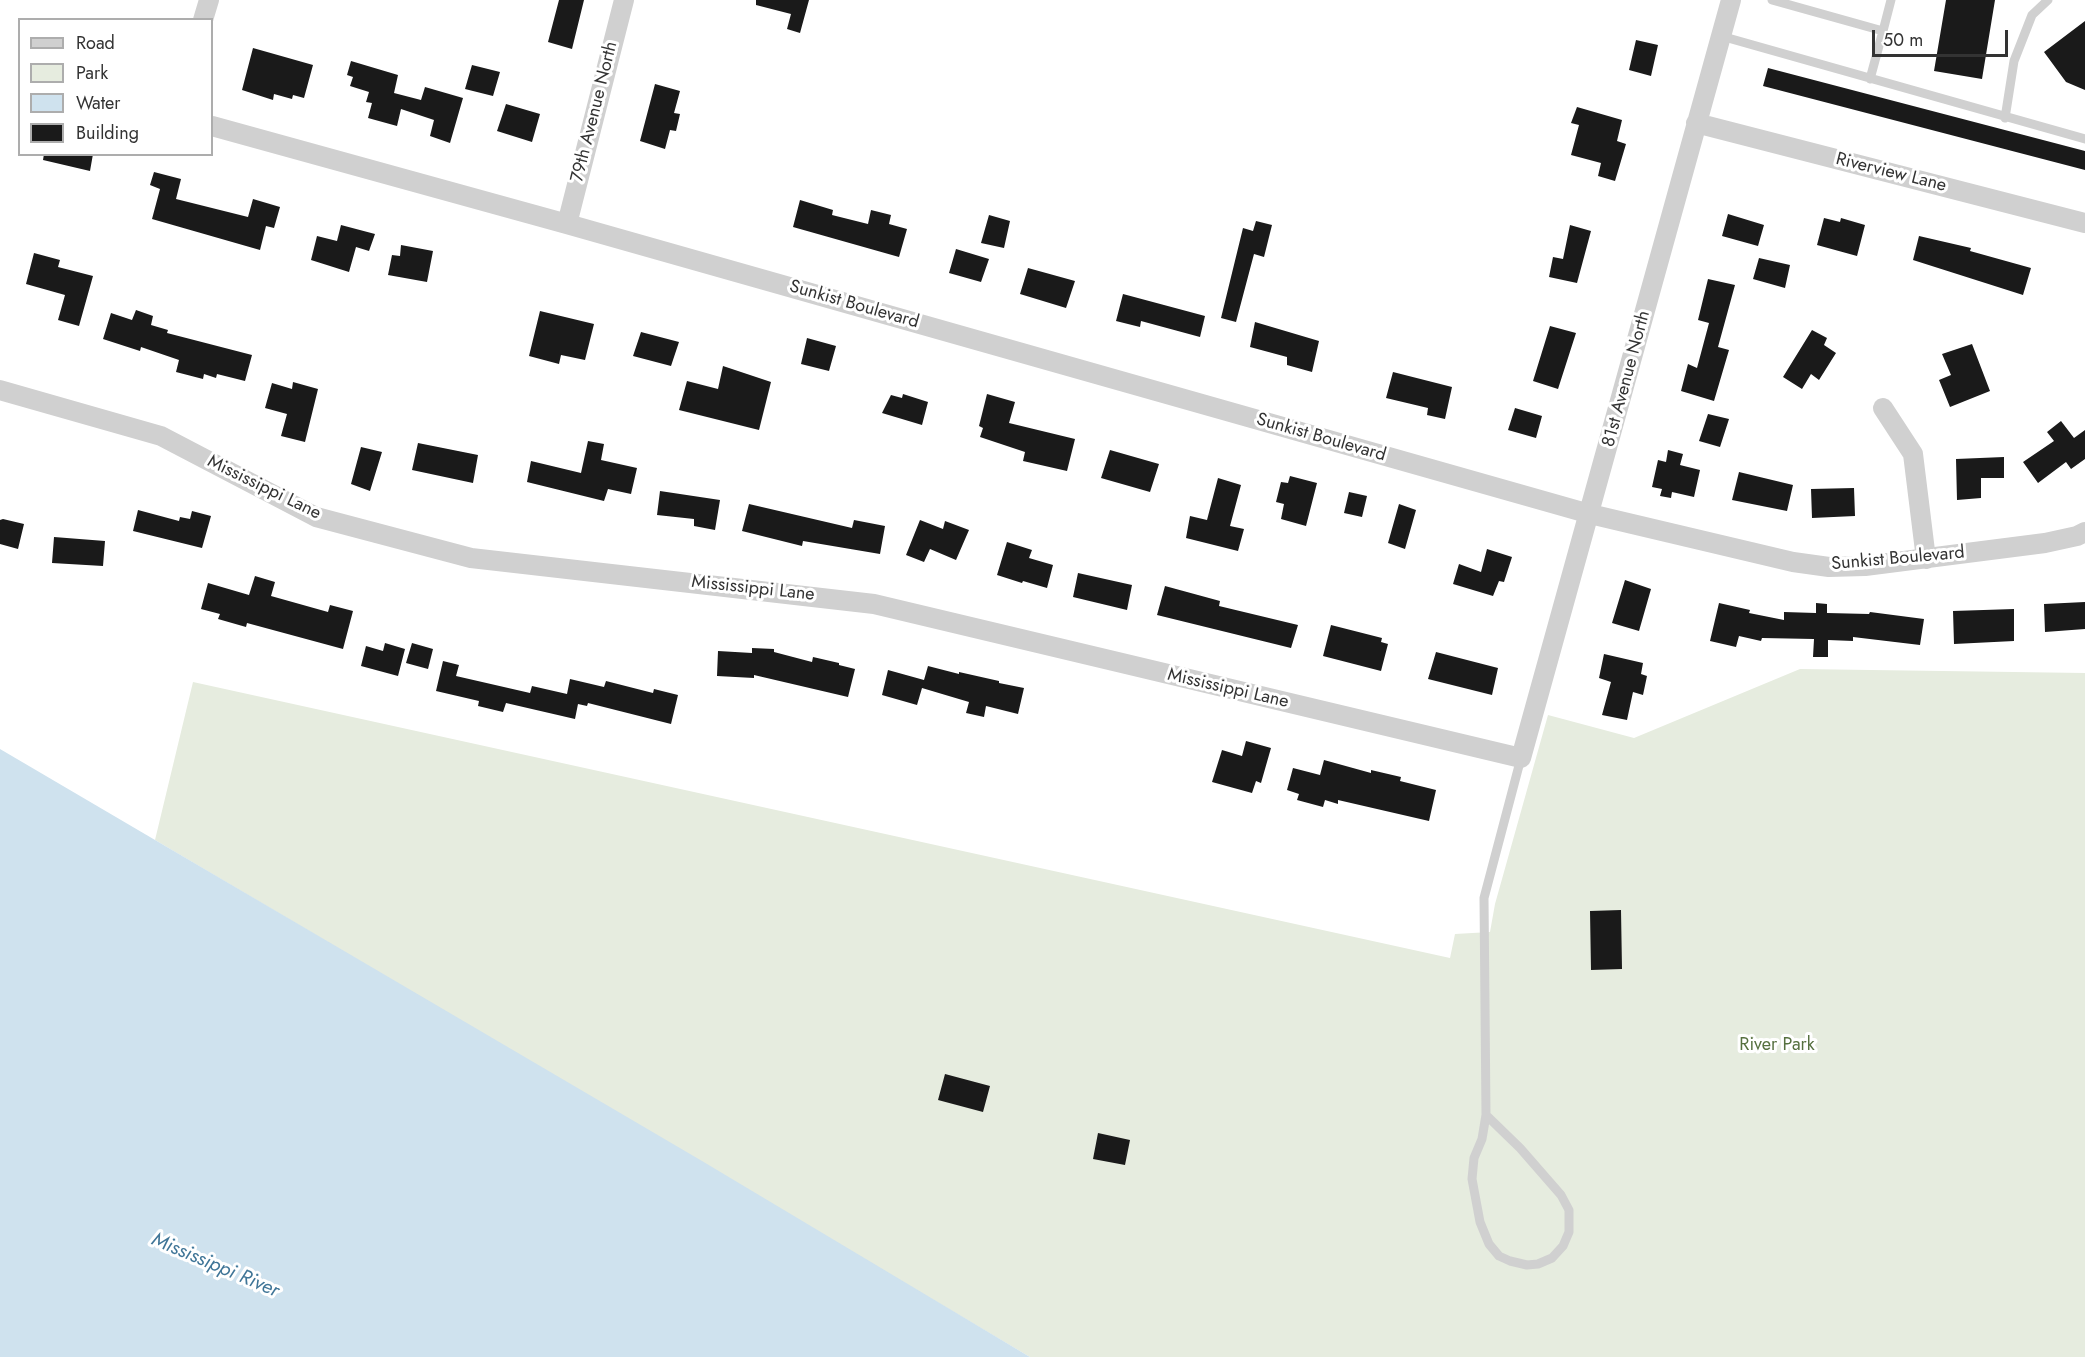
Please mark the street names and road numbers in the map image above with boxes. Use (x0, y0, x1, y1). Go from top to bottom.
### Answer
street label: 79th Avenue North (567, 39, 623, 185)
street label: Riverview Lane (1834, 149, 1948, 197)
street label: Sunkist Boulevard (787, 276, 921, 334)
street label: 81st Avenue North (1598, 309, 1656, 449)
street label: Sunkist Boulevard (1254, 409, 1388, 467)
street label: Mississippi Lane (204, 451, 324, 525)
street label: Sunkist Boulevard (1830, 542, 1966, 576)
street label: Mississippi Lane (690, 572, 816, 606)
street label: Mississippi Lane (1165, 665, 1291, 713)

